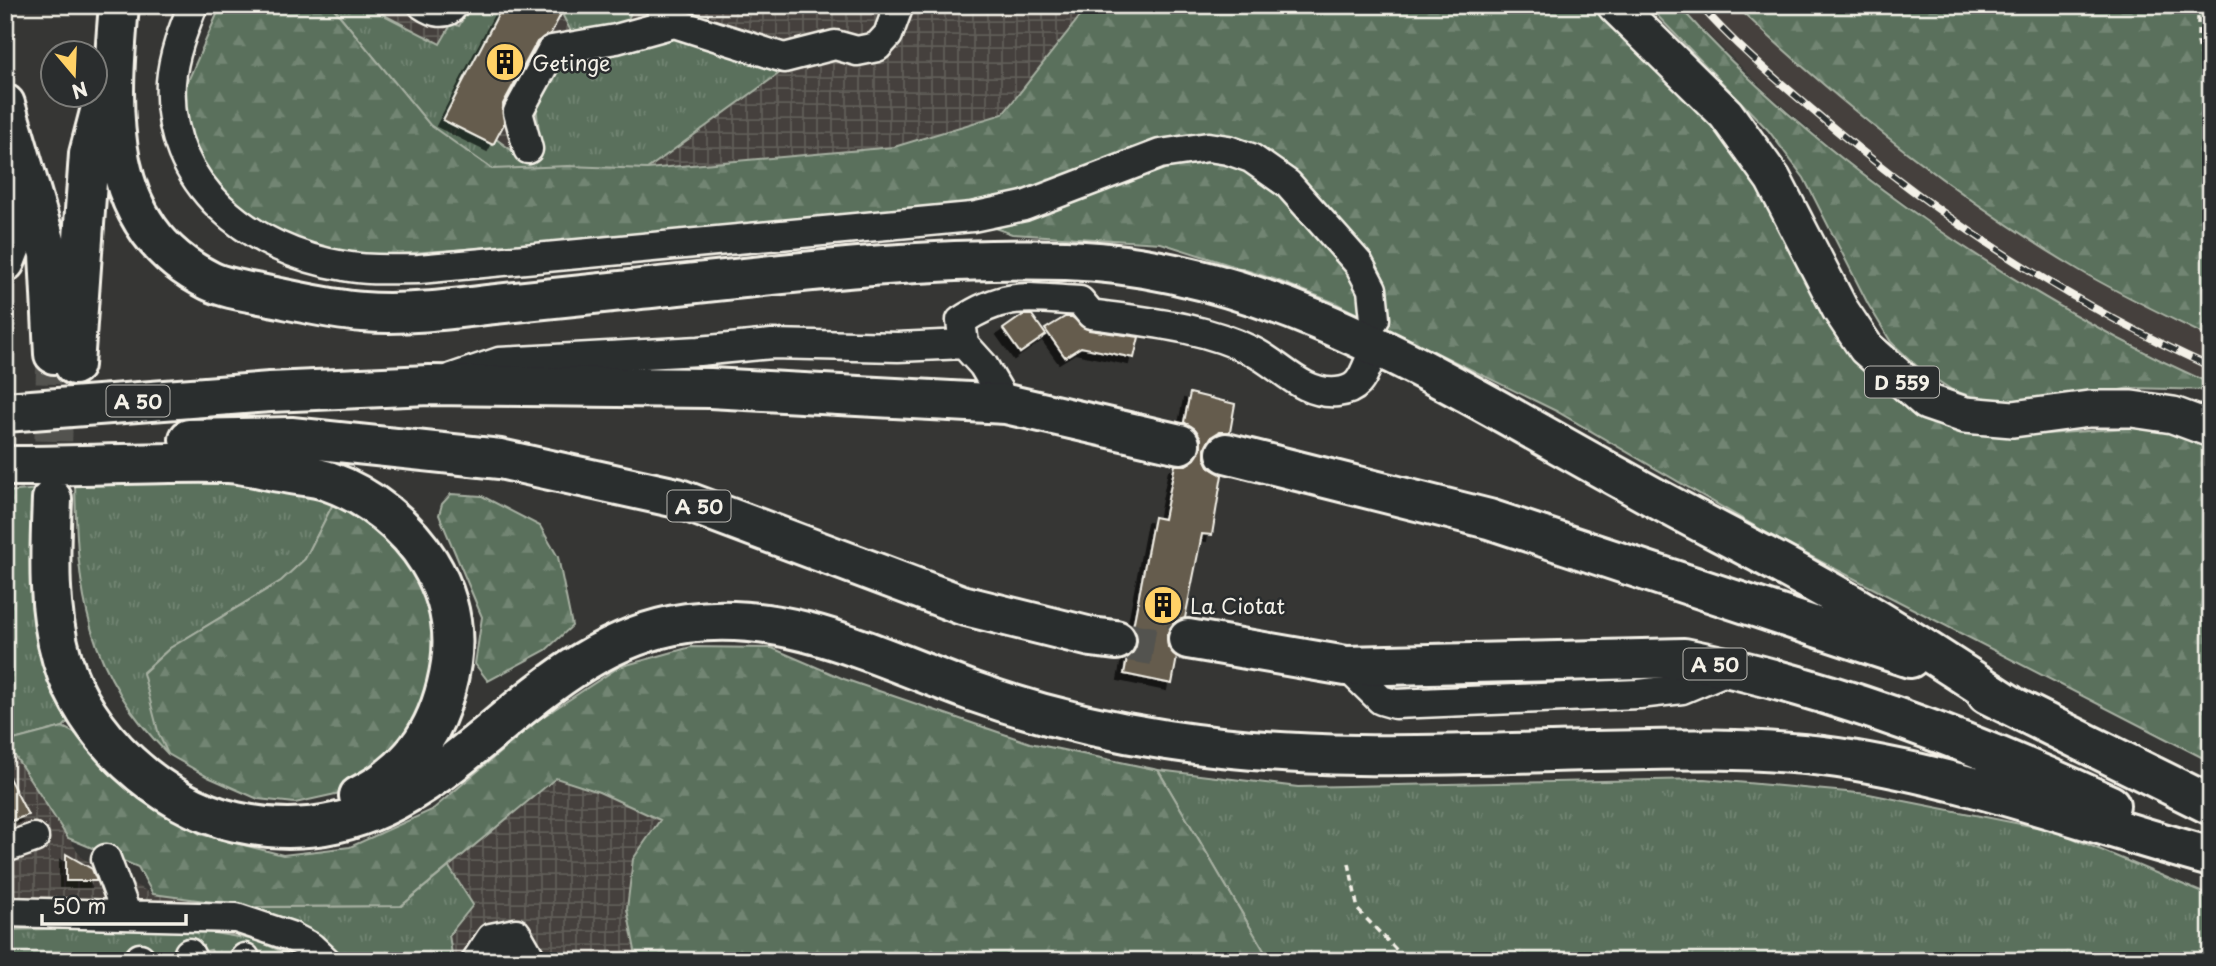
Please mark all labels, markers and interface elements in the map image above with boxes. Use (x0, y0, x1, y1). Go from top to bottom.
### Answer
north arrow (38, 38, 108, 108)
building icon: Getinge (484, 41, 526, 83)
place label: Getinge (532, 46, 611, 78)
text: N (68, 75, 92, 107)
road number: D 559 (1865, 366, 1939, 398)
road number: A 50 (106, 386, 170, 416)
road number: A 50 (668, 491, 730, 522)
building icon: La Ciotat (1142, 584, 1184, 626)
place label: La Ciotat (1190, 589, 1285, 621)
road number: A 50 (1684, 649, 1746, 680)
scale bar (42, 882, 186, 926)
text: 50 m (52, 889, 106, 921)

